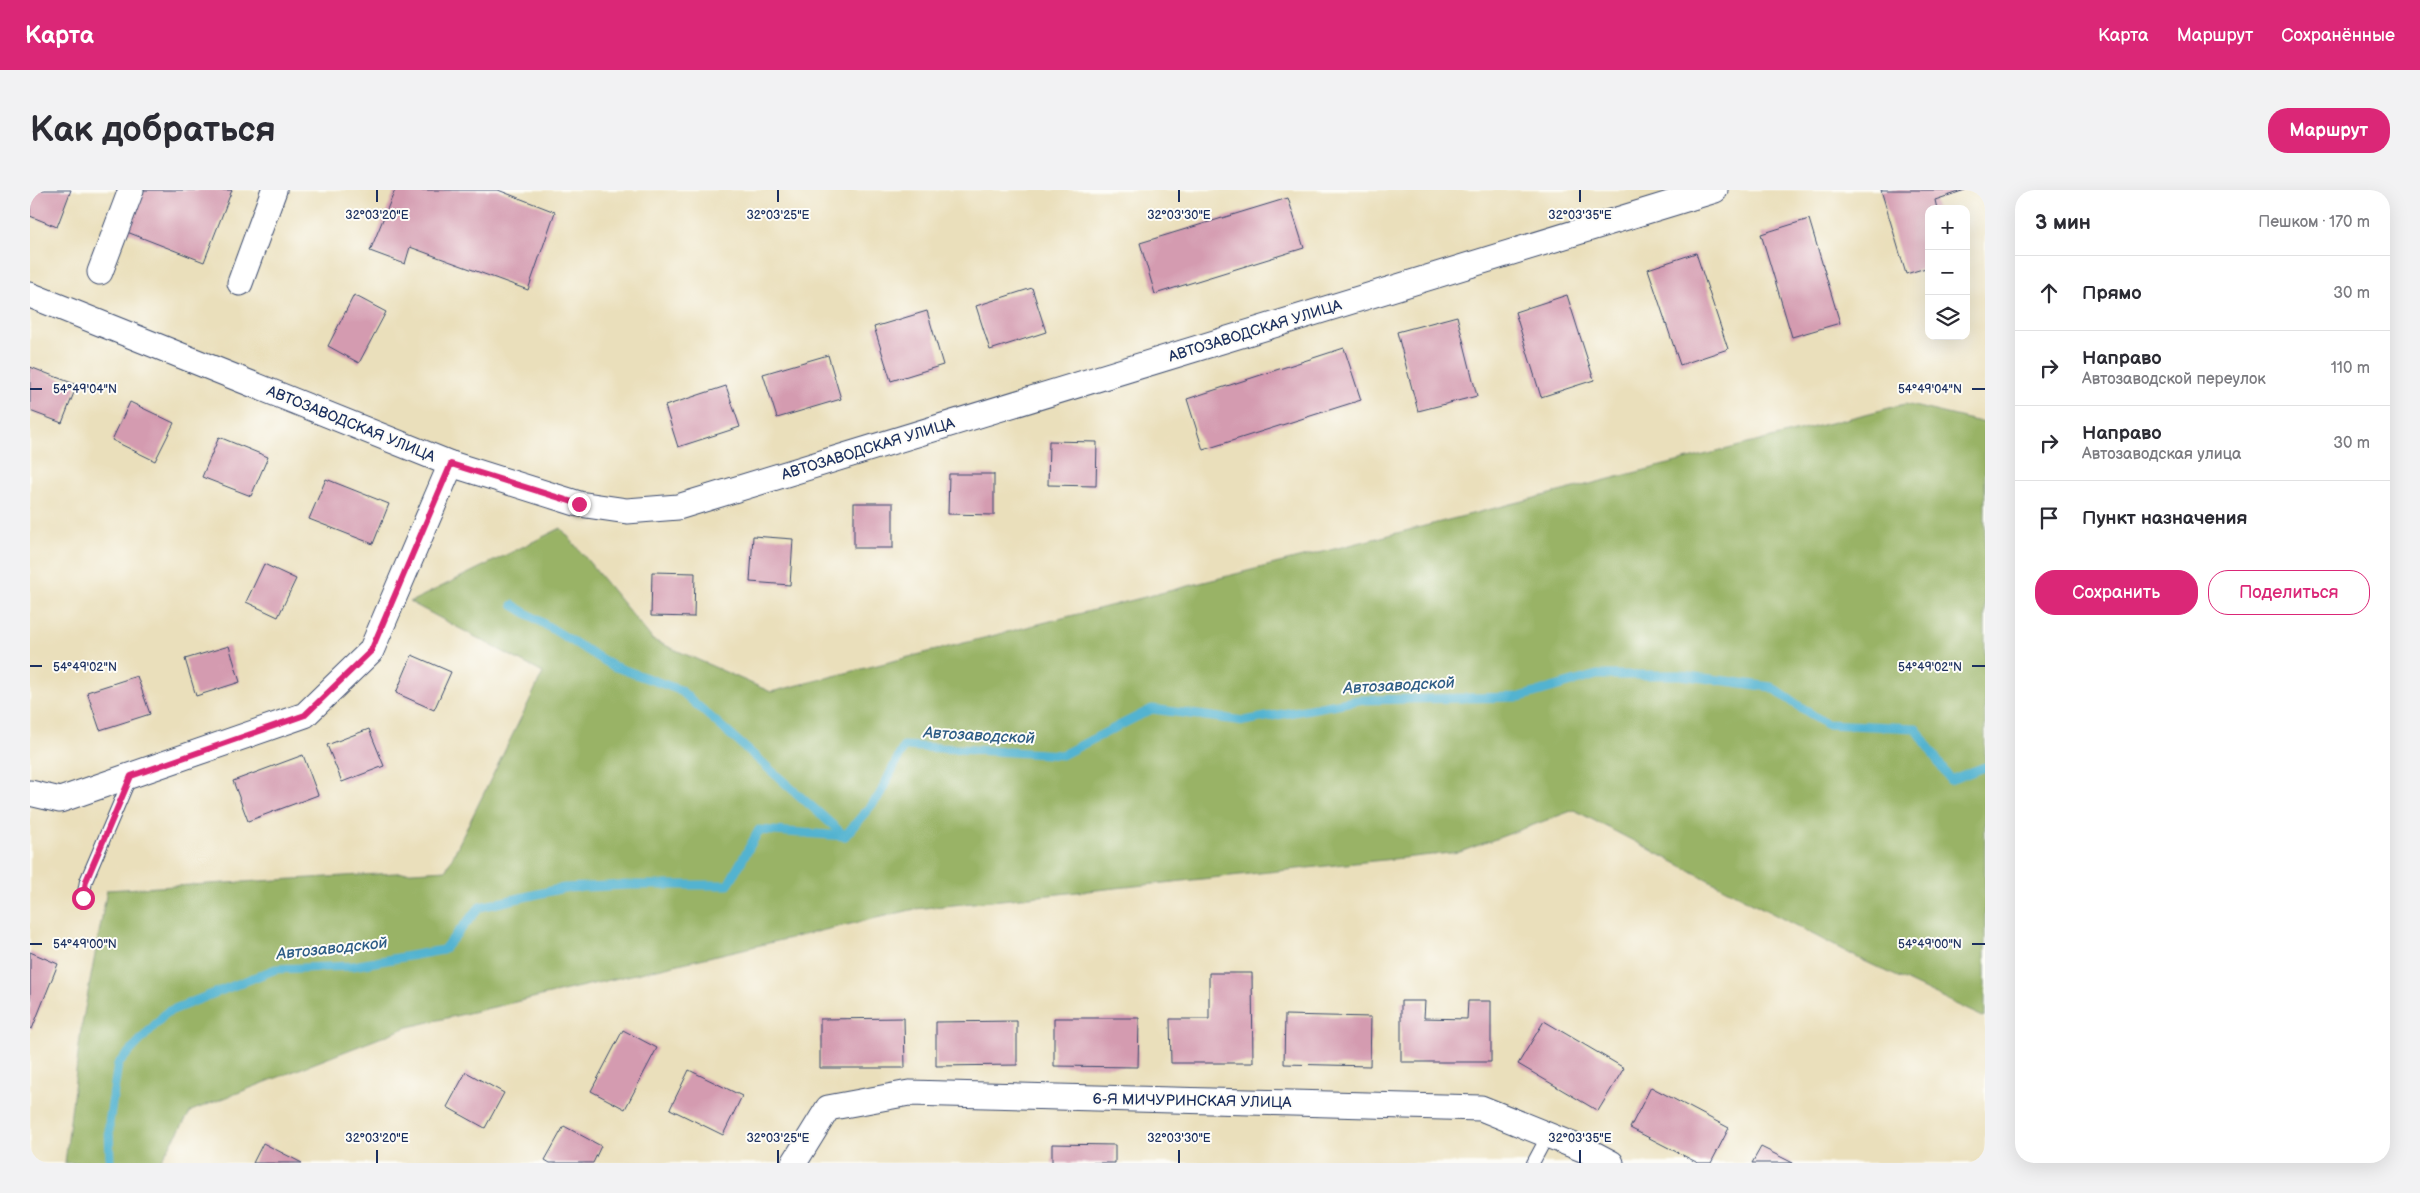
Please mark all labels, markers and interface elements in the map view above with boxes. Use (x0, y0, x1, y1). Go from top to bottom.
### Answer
text: Карта (25, 21, 94, 50)
text: Карта (2098, 25, 2149, 46)
text: Маршрут (2177, 25, 2253, 46)
text: Сохранённые (2281, 25, 2395, 46)
button: Маршрут (2268, 108, 2390, 153)
text: Как добраться (30, 109, 276, 152)
map controls (1925, 205, 1970, 340)
button: + (1925, 205, 1970, 250)
text: 32°03'20"E (345, 208, 409, 223)
text: 32°03'25"E (746, 208, 810, 223)
text: 32°03'30"E (1147, 208, 1211, 223)
text: 32°03'35"E (1548, 208, 1612, 223)
text: 3 мин (2035, 210, 2091, 235)
text: Пешком · 170 m (2258, 213, 2370, 232)
button: − (1925, 250, 1970, 295)
icon: ahead (2035, 279, 2063, 307)
text: Прямо (2082, 282, 2142, 305)
text: 30 m (2333, 284, 2370, 303)
street label: АВТОЗАВОДСКАЯ УЛИЦА (1165, 295, 1345, 367)
button: layers (1925, 295, 1970, 340)
text: Направо (2082, 347, 2162, 370)
icon: right (2035, 354, 2063, 382)
text: 110 m (2331, 359, 2370, 378)
text: Автозаводской переулок (2082, 370, 2266, 389)
street label: АВТОЗАВОДСКАЯ УЛИЦА (263, 381, 439, 467)
text: 54°49'04"N (53, 382, 117, 397)
text: 54°49'04"N (1898, 382, 1962, 397)
street label: АВТОЗАВОДСКАЯ УЛИЦА (778, 413, 958, 485)
text: Направо (2082, 422, 2162, 445)
icon: right (2035, 429, 2063, 457)
text: 30 m (2333, 434, 2370, 453)
text: Автозаводская улица (2082, 445, 2242, 464)
route end (568, 493, 591, 516)
icon: arrive (2035, 504, 2063, 532)
text: Пункт назначения (2082, 507, 2247, 530)
button: Сохранить (2035, 570, 2198, 615)
button: Поделиться (2208, 570, 2370, 615)
text: 54°49'02"N (53, 660, 117, 675)
text: 54°49'02"N (1898, 660, 1962, 675)
water label: Автозаводской (1342, 674, 1455, 698)
water label: Автозаводской (922, 724, 1035, 748)
route start (72, 887, 95, 910)
water label: Автозаводской (275, 934, 388, 964)
text: 54°49'00"N (53, 937, 117, 952)
text: 54°49'00"N (1898, 937, 1962, 952)
street label: 6-Я МИЧУРИНСКАЯ УЛИЦА (1092, 1090, 1292, 1112)
text: 32°03'20"E (345, 1131, 409, 1146)
text: 32°03'25"E (746, 1131, 810, 1146)
text: 32°03'30"E (1147, 1131, 1211, 1146)
text: 32°03'35"E (1548, 1131, 1612, 1146)

